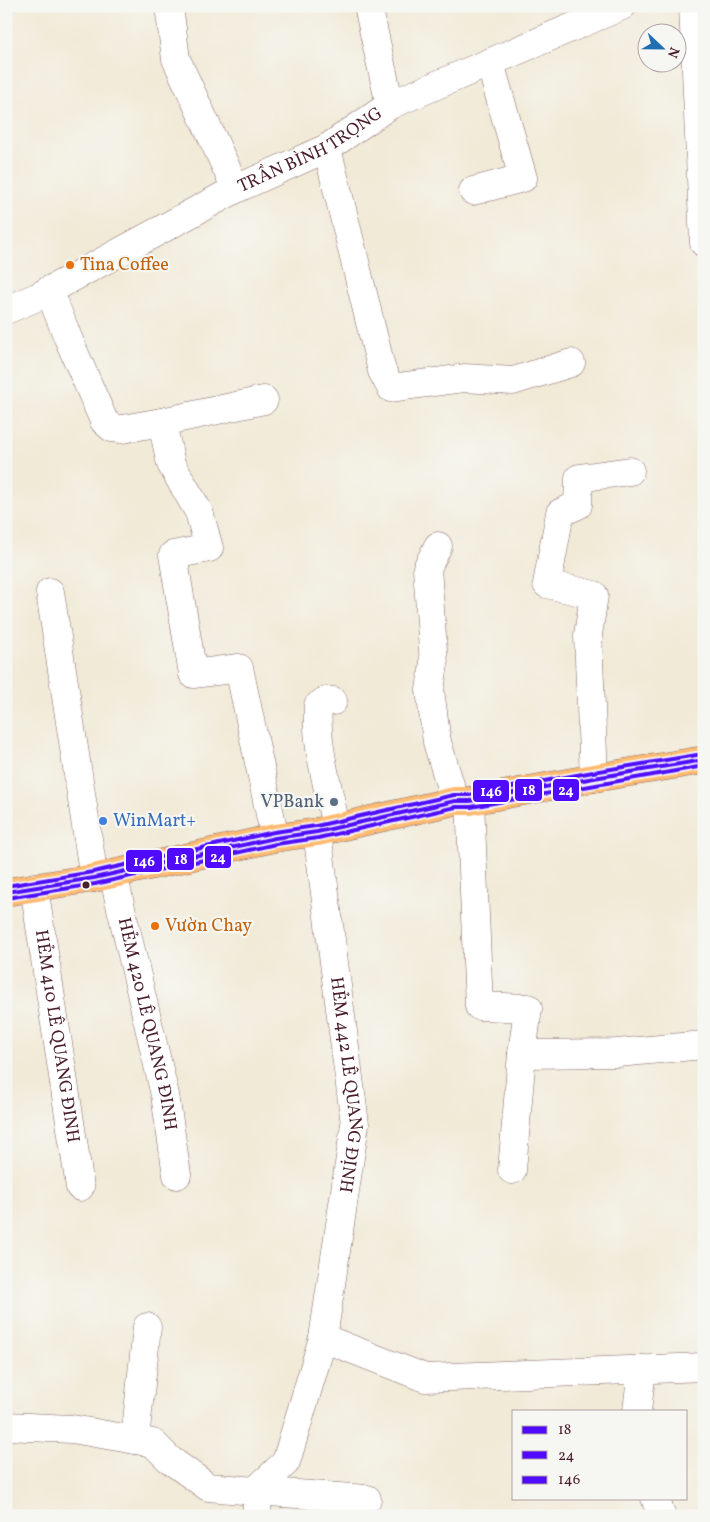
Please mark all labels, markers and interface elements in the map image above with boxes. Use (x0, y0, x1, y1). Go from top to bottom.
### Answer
north arrow (638, 22, 688, 72)
text: N (662, 44, 683, 61)
street label: TRẦN BÌNH TRỌNG (234, 101, 388, 199)
place label: Tina Coffee (80, 253, 169, 278)
marker: Tina Coffee (64, 259, 76, 271)
line badge: 18 (514, 778, 543, 802)
line badge: 24 (552, 778, 580, 802)
line badge: 146 (472, 779, 510, 803)
text: 18 (522, 782, 536, 801)
text: 24 (558, 782, 574, 801)
text: 146 (480, 783, 502, 802)
place label: VPBank (260, 790, 324, 815)
marker: VPBank (328, 796, 340, 808)
place label: WinMart+ (113, 809, 196, 834)
marker: WinMart+ (97, 815, 109, 827)
line badge: 24 (204, 845, 232, 869)
line badge: 18 (166, 847, 195, 871)
line badge: 146 (125, 849, 163, 873)
text: 24 (210, 849, 226, 868)
text: 18 (174, 851, 188, 870)
text: 146 (133, 853, 155, 872)
unlabelled marker (81, 880, 91, 890)
place label: Vườn Chay (165, 914, 252, 939)
street label: HẺM 420 LÊ QUANG ĐINH (111, 915, 183, 1132)
marker: Vườn Chay (149, 920, 161, 932)
street label: HẺM 410 LÊ QUANG ĐINH (28, 928, 86, 1145)
street label: HẺM 442 LÊ QUANG ĐỊNH (323, 975, 368, 1195)
legend (512, 1410, 688, 1500)
text: 18 (558, 1420, 571, 1441)
text: 24 (558, 1446, 575, 1467)
text: 146 (558, 1470, 580, 1491)

